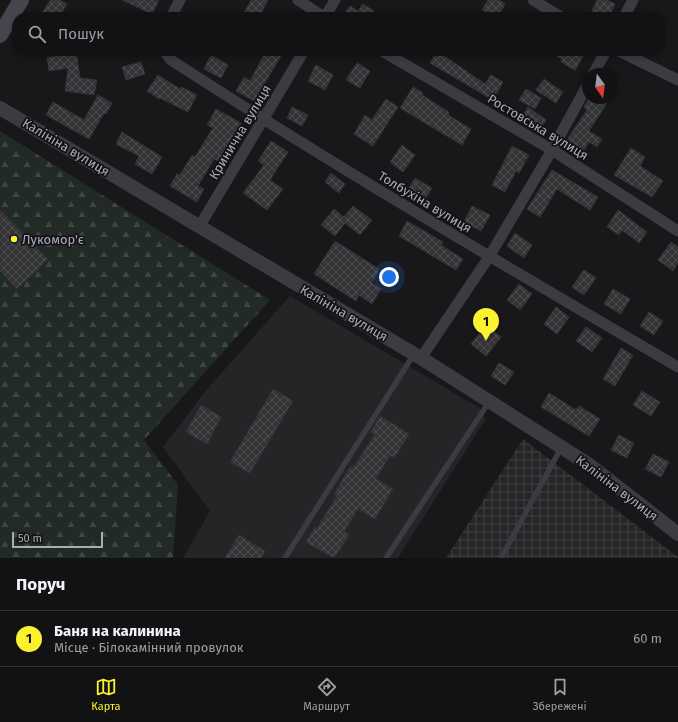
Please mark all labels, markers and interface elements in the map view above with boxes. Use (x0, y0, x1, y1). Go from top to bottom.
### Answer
search box (12, 12, 666, 56)
icon: search (26, 23, 48, 45)
text: Пошук (58, 25, 104, 43)
north arrow (582, 68, 618, 104)
street label: Кринична вулиця (206, 82, 274, 182)
street label: Ростовська вулиця (485, 91, 591, 163)
street label: Калініна вулиця (20, 115, 112, 179)
street label: Толбухіна вулиця (375, 168, 475, 236)
place label: Лукомор'є (22, 232, 84, 247)
marker: Лукомор'є (9, 234, 19, 244)
your location (379, 267, 399, 287)
street label: Калініна вулиця (297, 282, 391, 344)
pin: 1 (473, 308, 499, 341)
street label: Калініна вулиця (573, 452, 661, 524)
scale bar (12, 530, 103, 549)
text: 50 m (18, 532, 42, 545)
text: Поруч (16, 574, 65, 595)
text: Баня на калинина (54, 622, 181, 640)
text: 1 (26, 631, 32, 646)
text: 60 m (633, 631, 662, 646)
text: Місце · Білокамінний провулок (54, 640, 244, 655)
tab: Карта (91, 676, 121, 713)
tab: Маршрут (303, 676, 350, 713)
tab: Збережені (533, 676, 587, 713)

